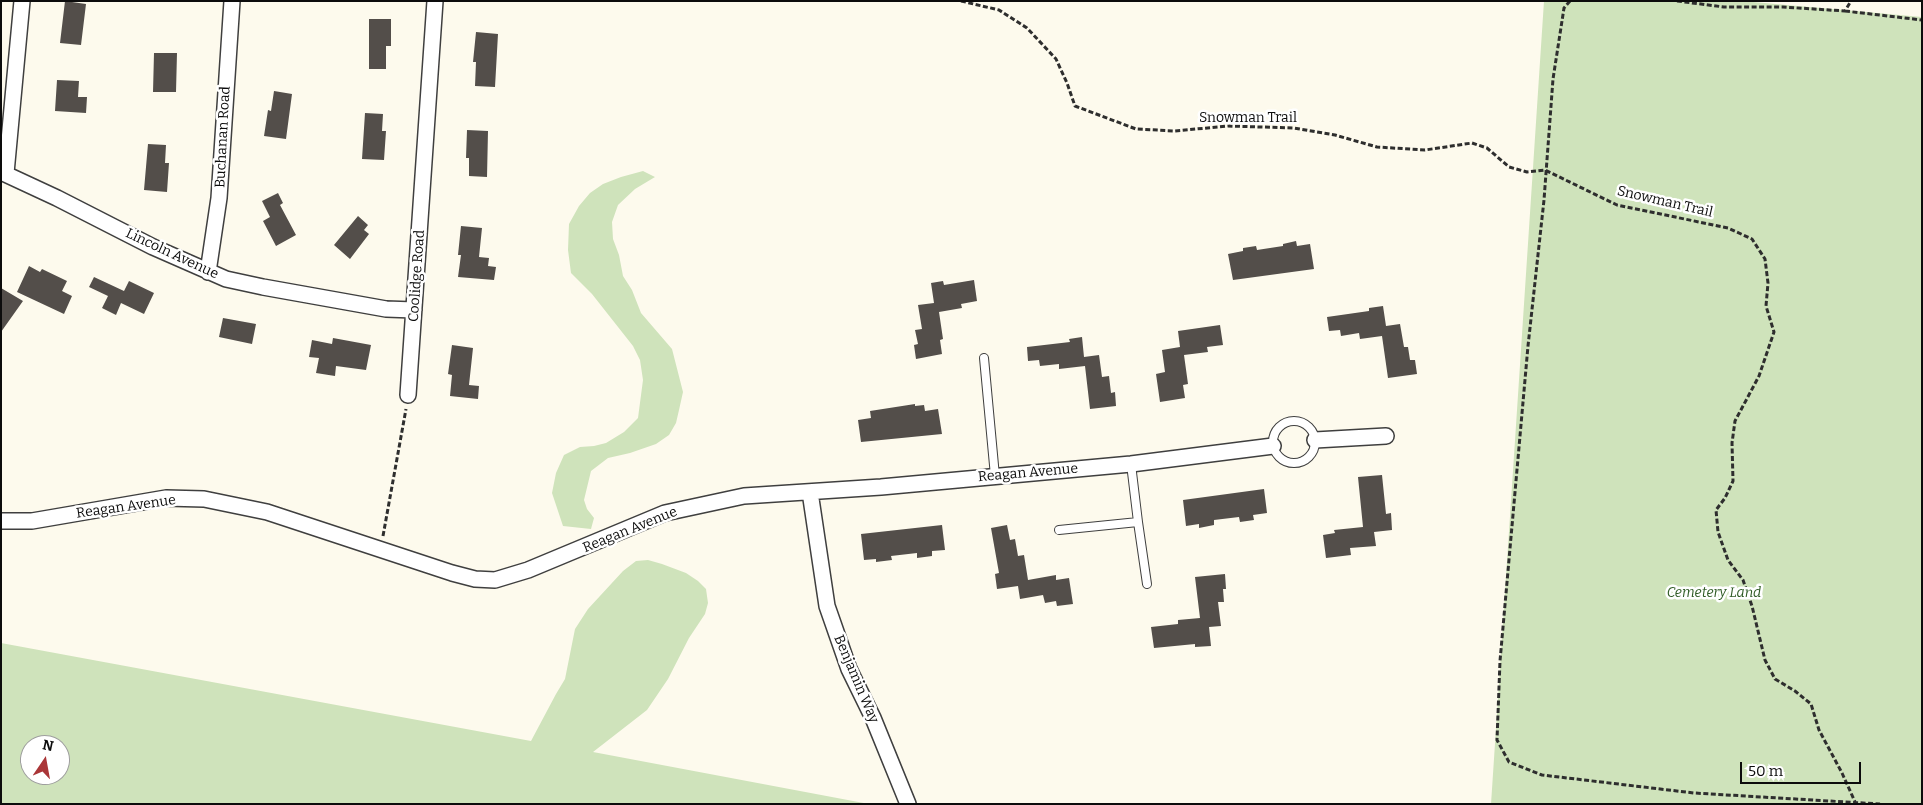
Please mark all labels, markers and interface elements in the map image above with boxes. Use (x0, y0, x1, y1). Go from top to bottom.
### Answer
street label: Buchanan Road (212, 86, 234, 188)
street label: Snowman Trail (1199, 110, 1297, 126)
street label: Snowman Trail (1615, 183, 1715, 221)
street label: Lincoln Avenue (123, 225, 221, 283)
street label: Coolidge Road (405, 229, 429, 323)
street label: Reagan Avenue (977, 460, 1079, 486)
street label: Reagan Avenue (75, 492, 177, 522)
street label: Reagan Avenue (580, 503, 680, 557)
park label: Cemetery Land (1667, 585, 1761, 601)
street label: Benjamin Way (830, 633, 882, 725)
north arrow (20, 735, 70, 785)
text: N (41, 736, 55, 755)
scale bar (1743, 752, 1864, 784)
text: 50 m (1748, 762, 1783, 780)

